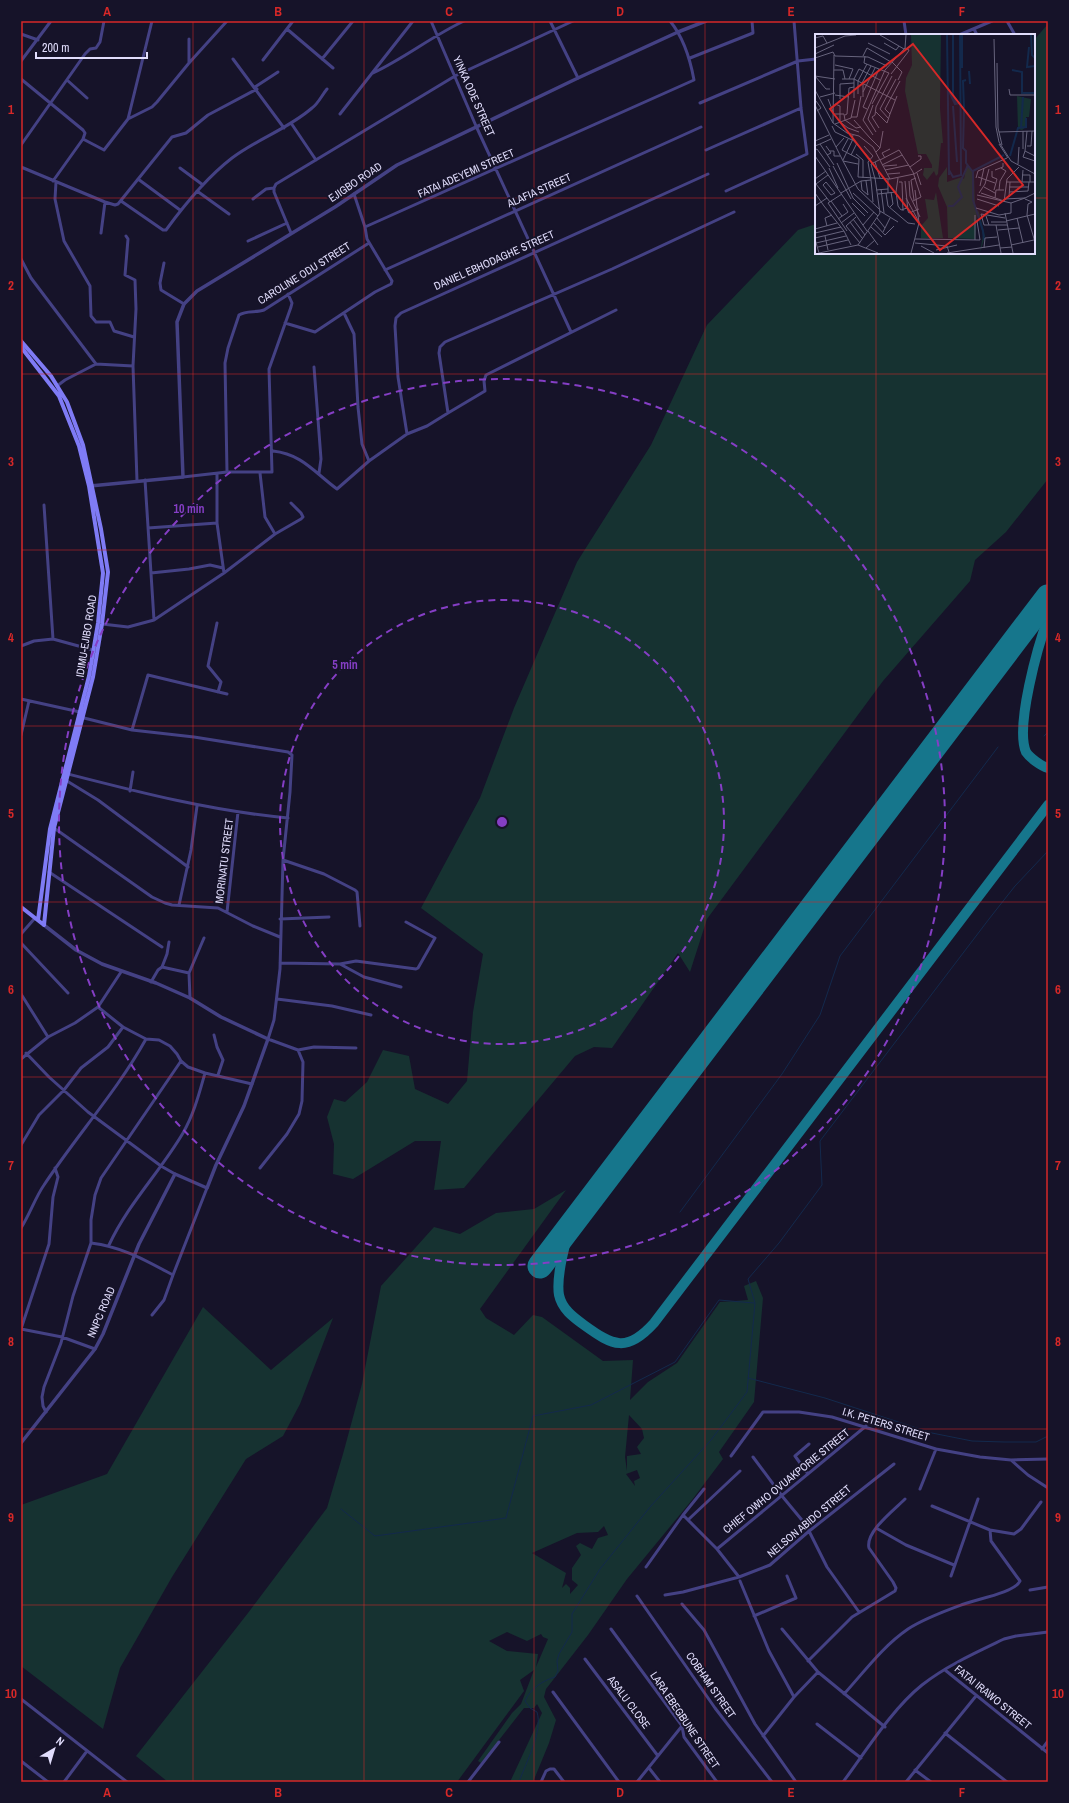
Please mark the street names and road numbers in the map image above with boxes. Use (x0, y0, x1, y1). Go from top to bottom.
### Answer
street label: YINKA ODE STREET (450, 54, 498, 139)
street label: FATAI ADEYEMI STREET (415, 145, 517, 201)
street label: EJIGBO ROAD (326, 159, 384, 205)
street label: ALAFIA STREET (504, 169, 574, 211)
street label: DANIEL EBHODAGHE STREET (432, 227, 557, 293)
street label: CAROLINE ODU STREET (255, 239, 353, 307)
street label: IDIMU-EJIBO ROAD (73, 594, 99, 678)
street label: MORINATU STREET (212, 817, 236, 904)
street label: NNPC ROAD (84, 1284, 118, 1340)
street label: I.K. PETERS STREET (841, 1404, 932, 1444)
street label: CHIEF OWHO OVUAKPORIE STREET (720, 1425, 853, 1536)
street label: NELSON ABIDO STREET (764, 1481, 854, 1560)
street label: COBHAM STREET (683, 1649, 739, 1721)
street label: FATAI IRAWO STREET (952, 1662, 1035, 1733)
street label: LARA EBEGBUNE STREET (647, 1669, 723, 1771)
street label: ASALU CLOSE (604, 1672, 653, 1731)

